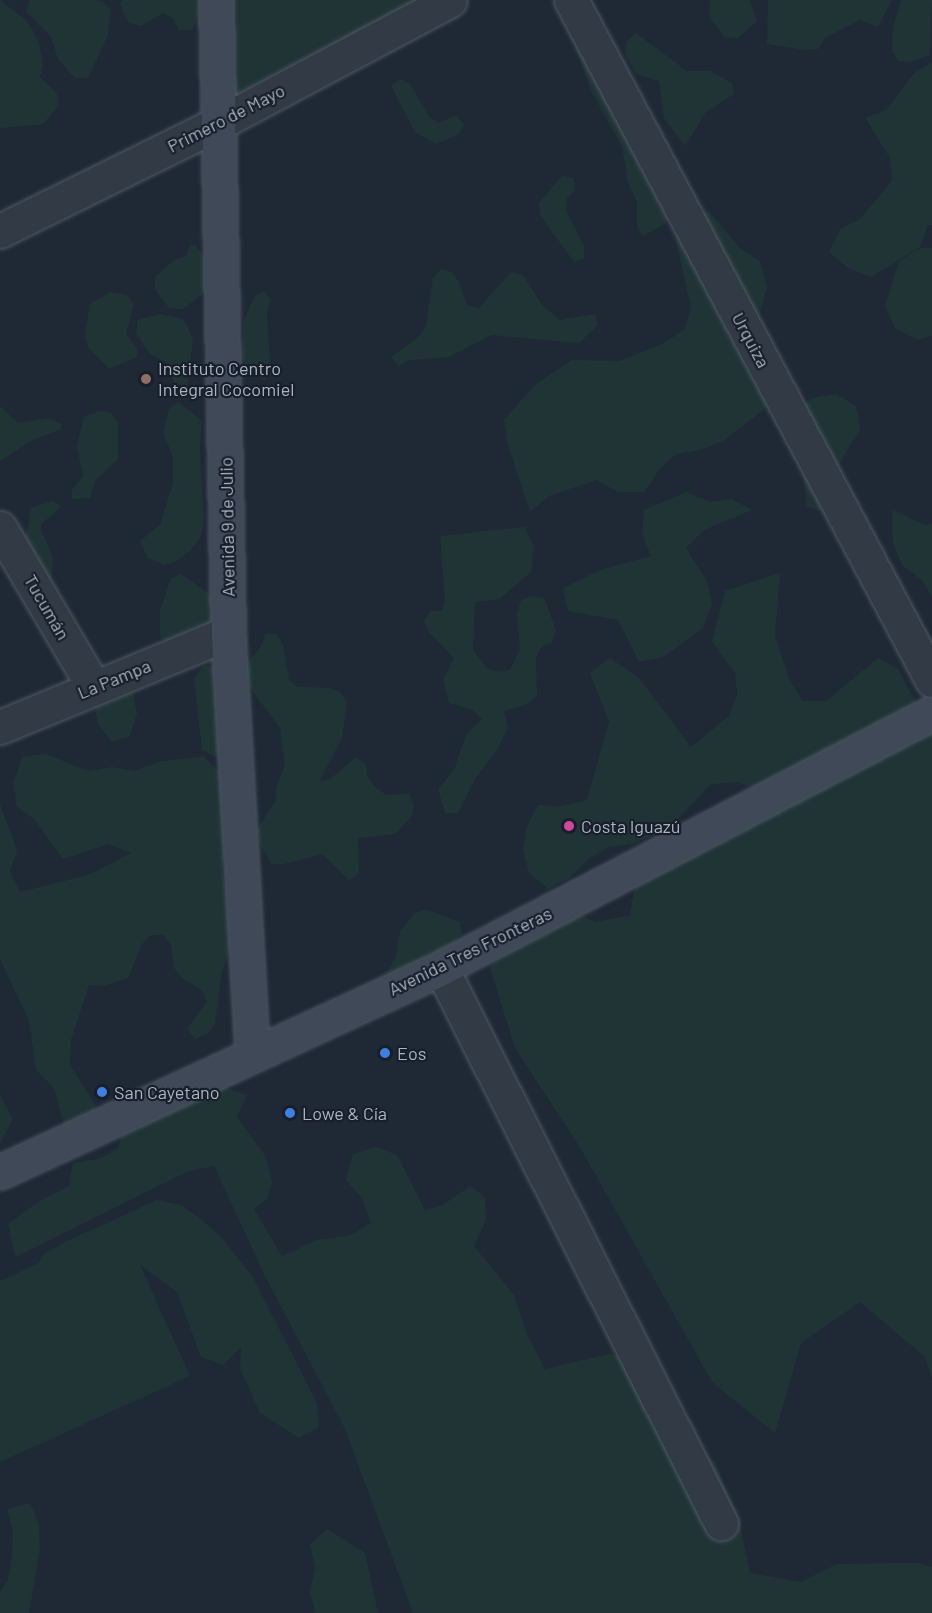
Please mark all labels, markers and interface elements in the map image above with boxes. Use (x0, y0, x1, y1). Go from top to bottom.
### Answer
street label: Primero de Mayo (164, 79, 288, 157)
street label: Urquiza (728, 309, 774, 371)
place label: Instituto Centro Integral Cocomiel (158, 358, 294, 400)
marker: Instituto Centro Integral Cocomiel (139, 372, 153, 386)
street label: Avenida 9 de Julio (215, 457, 239, 597)
street label: Tucumán (20, 570, 74, 644)
street label: La Pampa (74, 655, 154, 703)
place label: Costa Iguazú (581, 815, 681, 837)
marker: Costa Iguazú (562, 819, 576, 833)
street label: Avenida Tres Fronteras (385, 902, 555, 1000)
place label: Eos (397, 1042, 426, 1064)
marker: Eos (378, 1046, 392, 1060)
place label: San Cayetano (114, 1081, 219, 1103)
marker: San Cayetano (95, 1085, 109, 1099)
place label: Lowe & Cía (302, 1102, 387, 1124)
marker: Lowe & Cía (283, 1106, 297, 1120)

